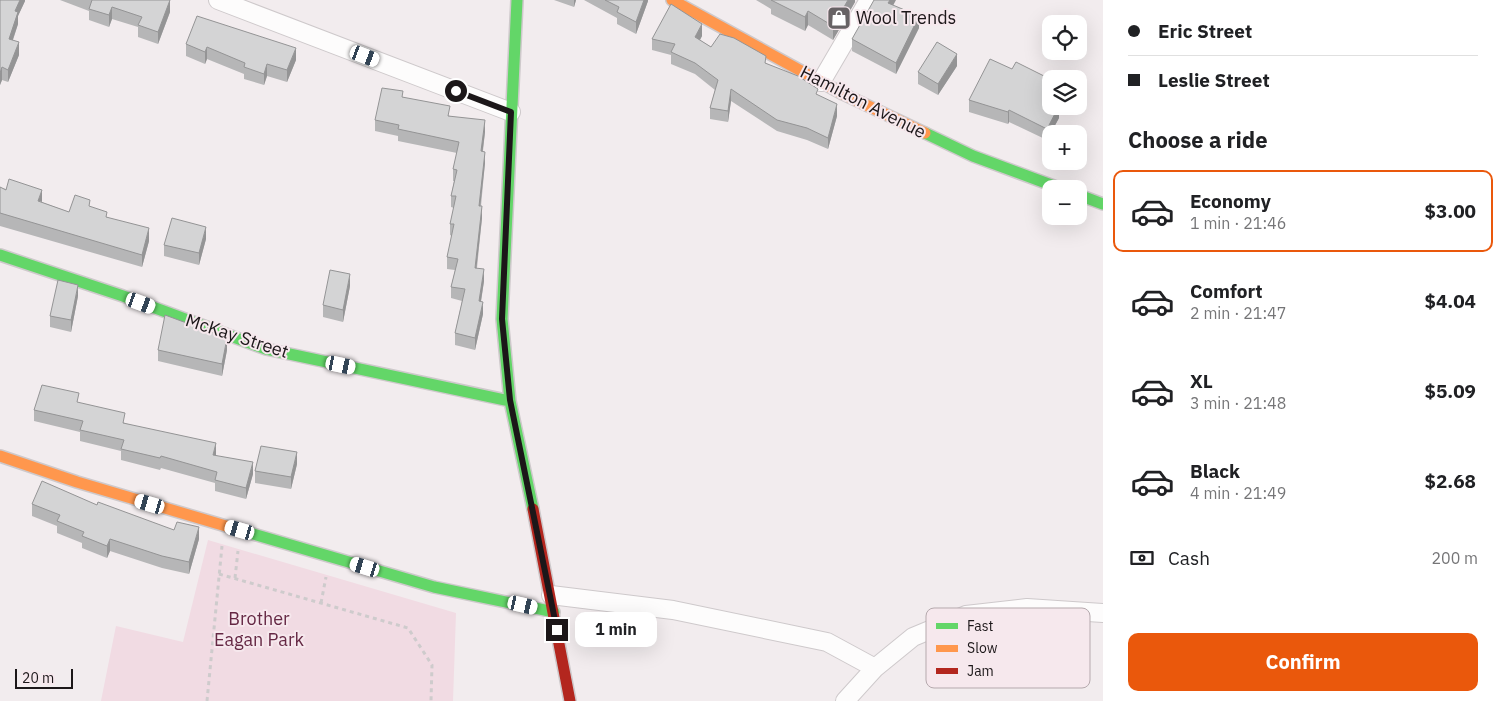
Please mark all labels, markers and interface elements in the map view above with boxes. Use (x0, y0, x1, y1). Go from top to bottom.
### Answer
shop icon: Wool Trends (826, 5, 852, 31)
place label: Wool Trends (856, 6, 956, 29)
map controls (1042, 15, 1087, 225)
button: locate (1042, 15, 1087, 60)
text: Eric Street (1158, 19, 1252, 43)
car (348, 44, 381, 68)
street label: Hamilton Avenue (796, 60, 930, 143)
text: Leslie Street (1158, 68, 1270, 92)
button: layers (1042, 70, 1087, 115)
route start (445, 80, 467, 102)
button: + (1042, 125, 1087, 170)
text: Choose a ride (1128, 125, 1268, 154)
button: − (1042, 180, 1087, 225)
icon: car (1130, 189, 1175, 234)
text: Economy (1190, 189, 1271, 213)
text: $3.00 (1424, 199, 1476, 223)
text: 1 min · 21:46 (1190, 213, 1286, 233)
icon: car (1130, 279, 1175, 324)
text: Comfort (1190, 279, 1263, 303)
text: $4.04 (1424, 289, 1476, 313)
car (124, 291, 157, 315)
text: 2 min · 21:47 (1190, 303, 1286, 323)
street label: McKay Street (183, 308, 292, 363)
car (324, 355, 357, 375)
icon: car (1130, 369, 1175, 414)
text: XL (1190, 369, 1213, 393)
text: $5.09 (1424, 379, 1476, 403)
text: 3 min · 21:48 (1190, 393, 1286, 413)
icon: car (1130, 459, 1175, 504)
text: Black (1190, 459, 1240, 483)
text: $2.68 (1424, 469, 1476, 493)
text: 4 min · 21:49 (1190, 483, 1286, 503)
car (133, 493, 166, 515)
car (223, 519, 256, 541)
icon: cash (1128, 544, 1156, 572)
text: Cash (1168, 546, 1210, 570)
text: 200 m (1431, 548, 1478, 568)
car (348, 555, 381, 579)
car (506, 594, 539, 616)
park label: Brother Eagan Park (214, 607, 305, 651)
legend (926, 608, 1090, 688)
callout: 1 min (574, 612, 657, 648)
text: Fast (967, 617, 993, 635)
route end (546, 619, 568, 641)
text: 1 min (595, 619, 637, 639)
button: Confirm (1128, 633, 1478, 691)
text: Slow (967, 639, 998, 657)
text: Jam (967, 662, 994, 680)
scale bar (15, 666, 72, 689)
text: 20 m (22, 669, 54, 687)

